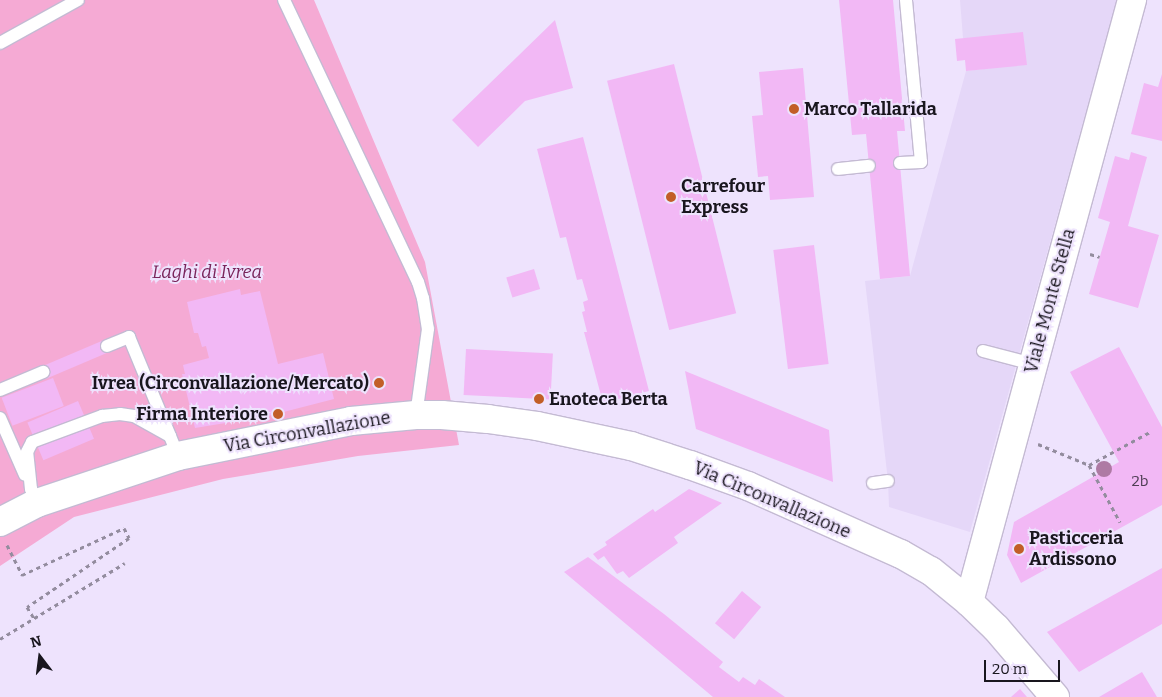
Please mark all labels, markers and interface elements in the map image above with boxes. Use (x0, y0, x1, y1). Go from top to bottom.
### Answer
place label: Marco Tallarida (804, 98, 937, 120)
marker: Marco Tallarida (788, 103, 800, 115)
place label: Carrefour Express (681, 176, 765, 218)
marker: Carrefour Express (665, 191, 677, 203)
street label: Viale Monte Stella (1020, 226, 1080, 376)
park label: Laghi di Ivrea (152, 261, 262, 283)
place label: Ivrea (Circonvallazione/Mercato) (92, 372, 369, 394)
marker: Ivrea (Circonvallazione/Mercato) (373, 377, 385, 389)
place label: Enoteca Berta (549, 388, 668, 410)
marker: Enoteca Berta (533, 393, 545, 405)
place label: Firma Interiore (136, 403, 268, 425)
street label: Via Circonvallazione (222, 407, 392, 457)
marker: Firma Interiore (272, 408, 284, 420)
street label: Via Circonvallazione (690, 457, 854, 543)
house number: 2b (1132, 473, 1148, 491)
place label: Pasticceria Ardissono (1029, 528, 1123, 570)
marker: Pasticceria Ardissono (1013, 543, 1025, 555)
north arrow (15, 632, 65, 682)
text: N (29, 632, 43, 652)
scale bar (987, 650, 1063, 682)
text: 20 m (992, 660, 1027, 678)

